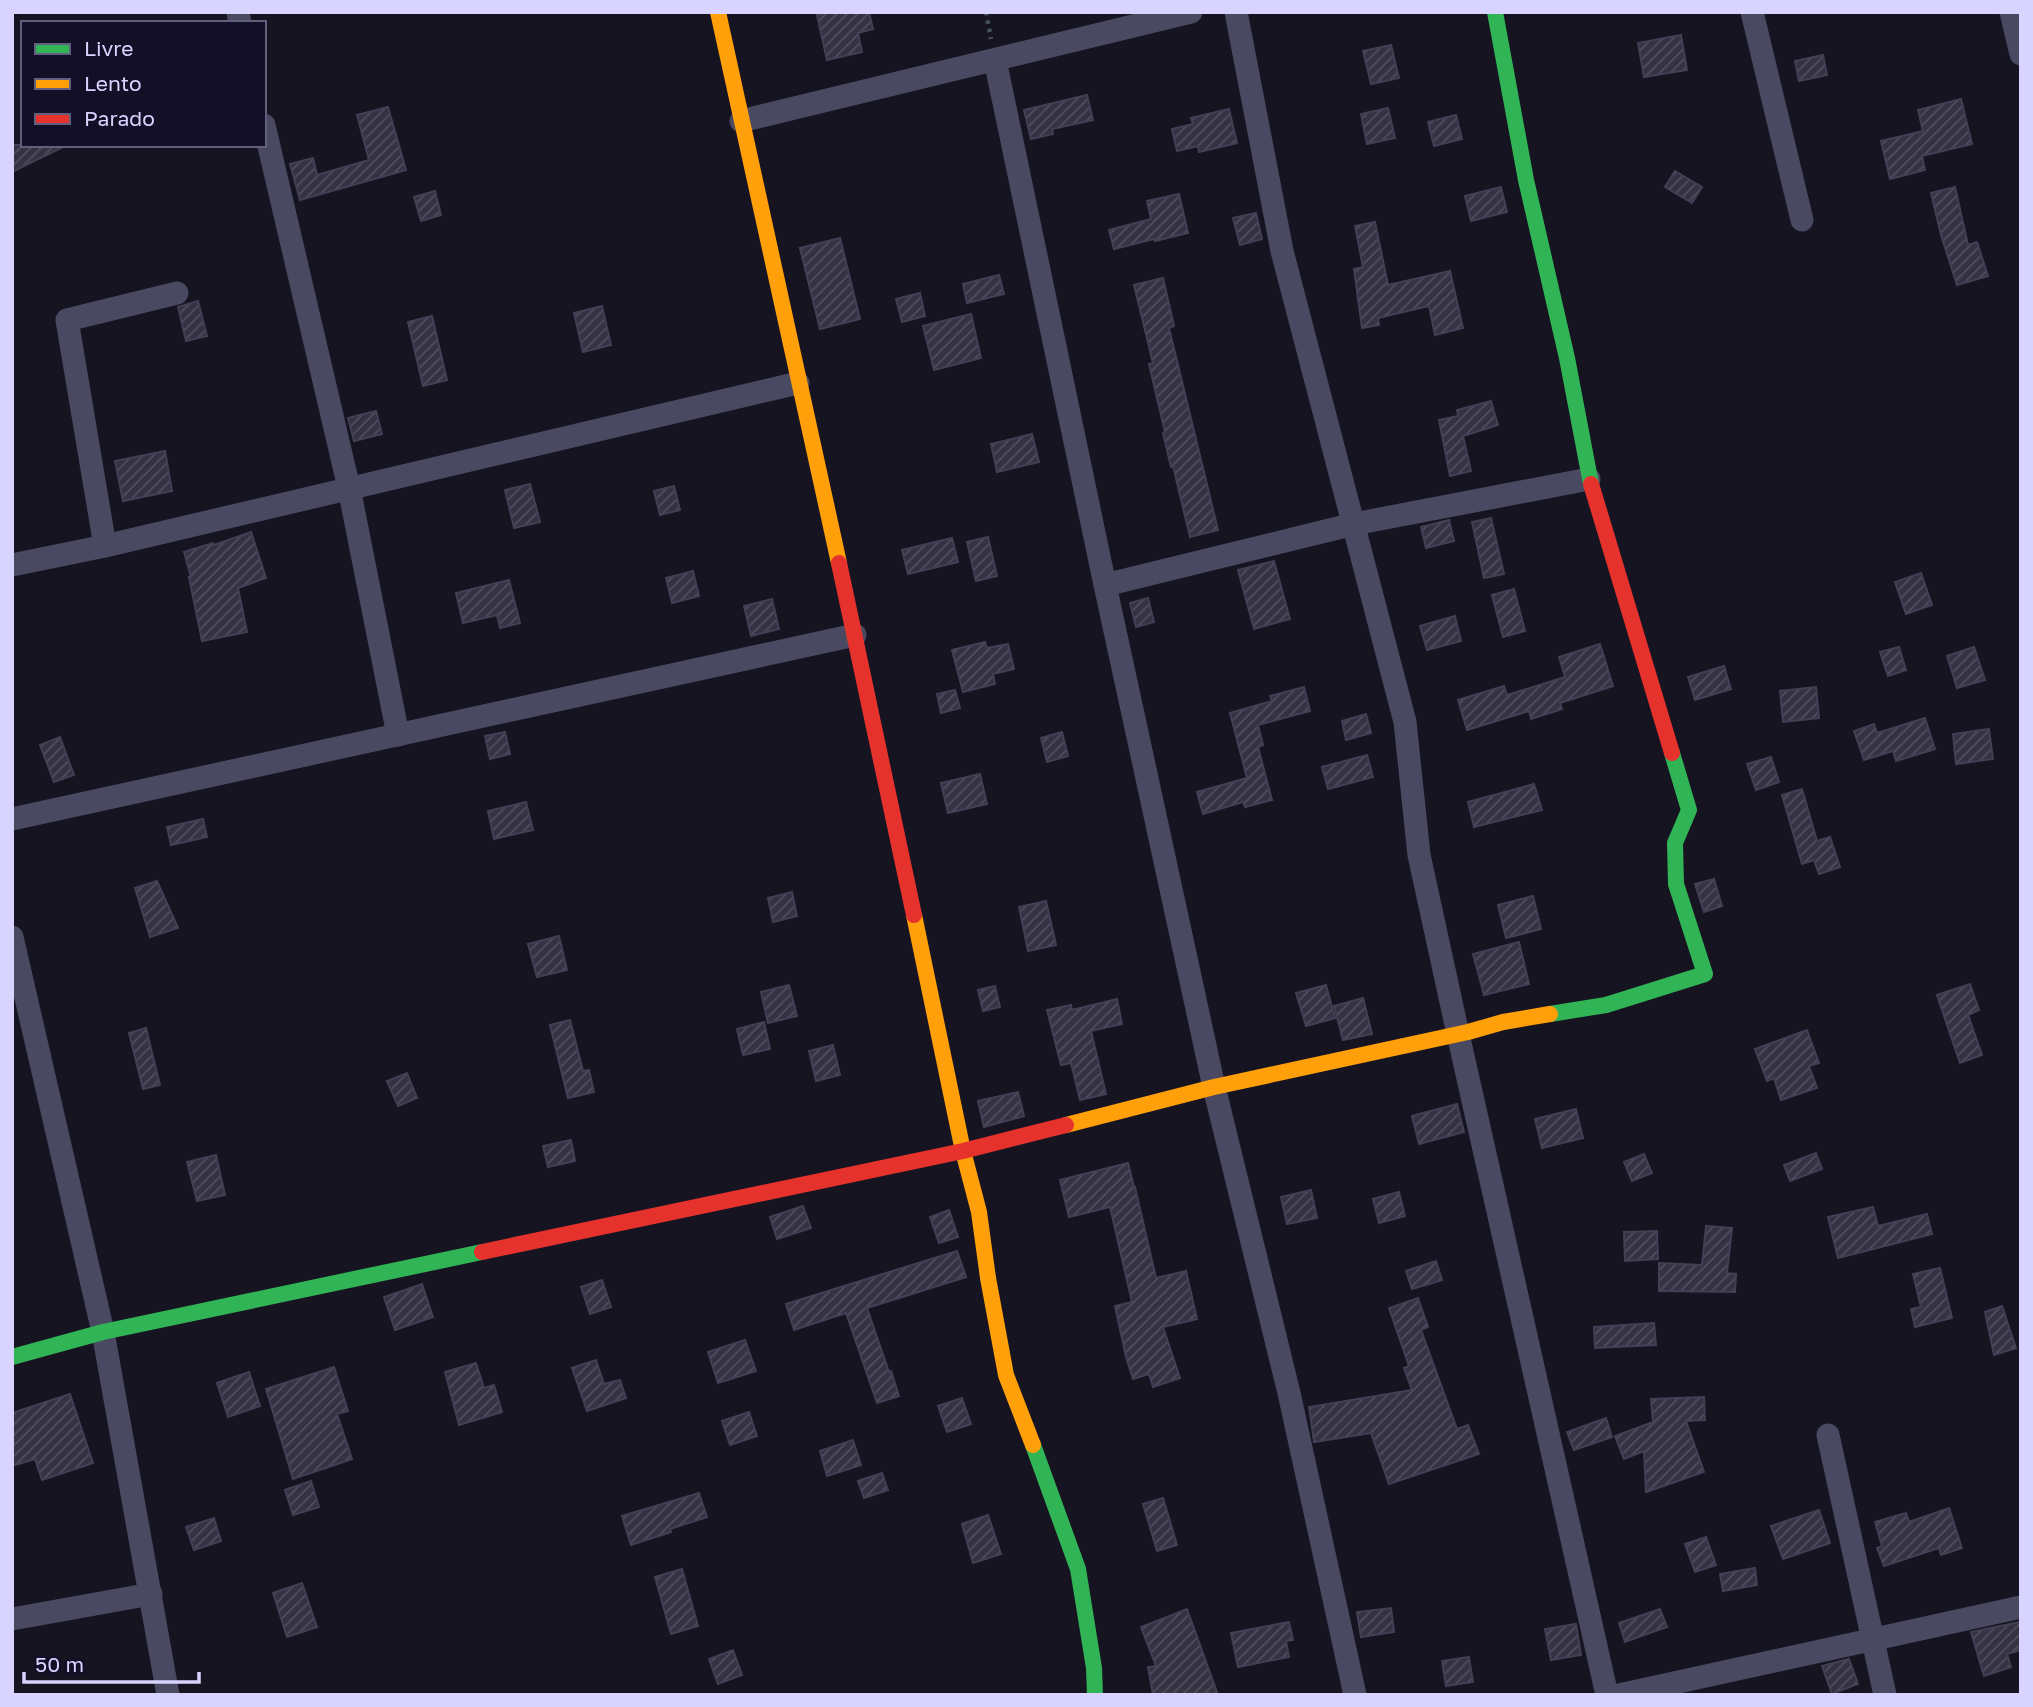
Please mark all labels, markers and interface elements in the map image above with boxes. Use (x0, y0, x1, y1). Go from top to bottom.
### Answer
legend (21, 21, 266, 147)
text: Livre (84, 35, 134, 61)
text: Lento (84, 70, 142, 96)
text: Parado (84, 105, 155, 131)
scale bar (24, 1640, 200, 1684)
text: 50 m (35, 1651, 84, 1677)

